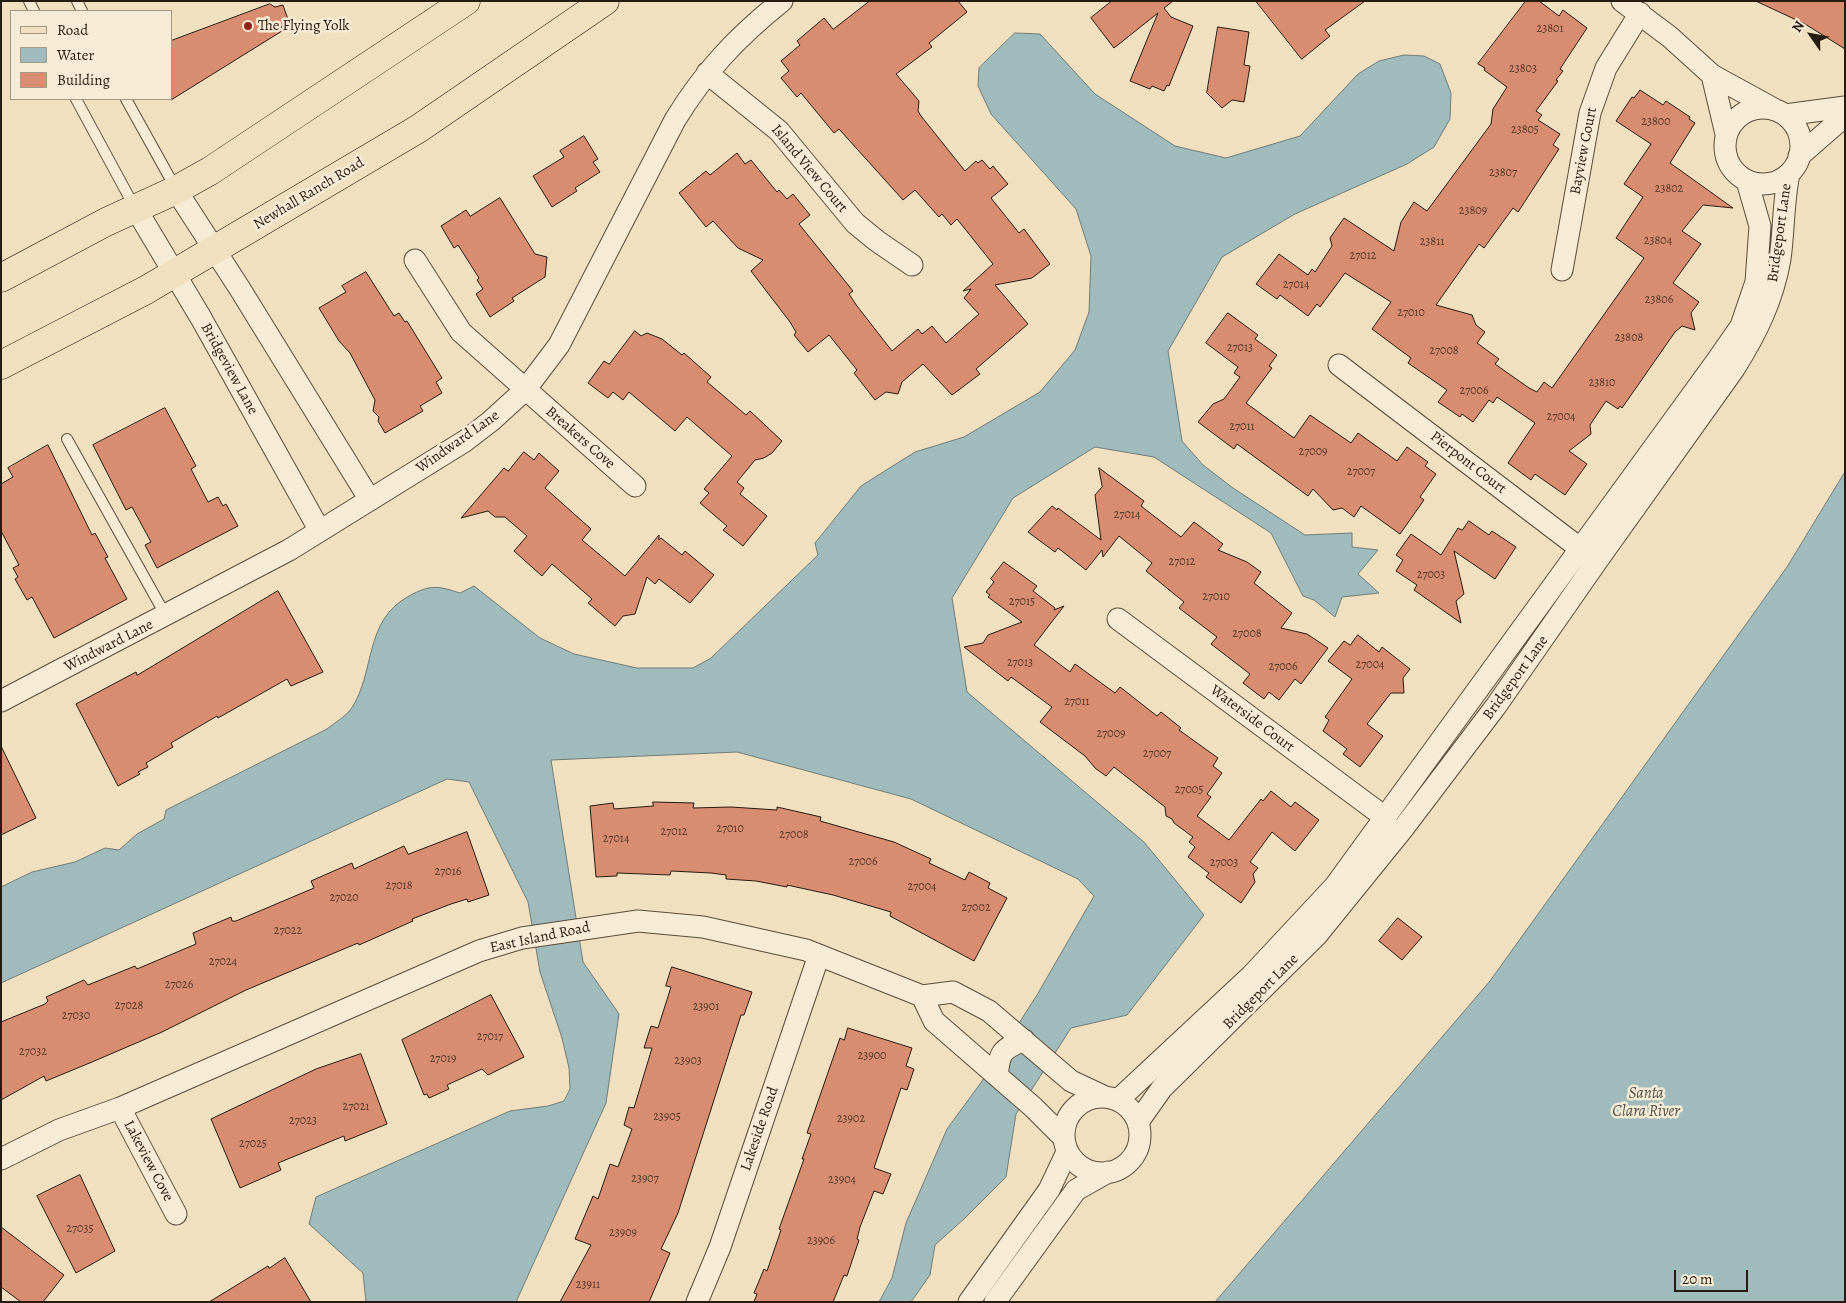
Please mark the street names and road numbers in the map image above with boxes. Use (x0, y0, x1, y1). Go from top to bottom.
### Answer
street label: Bayview Court (1567, 106, 1601, 196)
street label: Island View Court (767, 121, 851, 217)
street label: Newhall Ranch Road (250, 154, 368, 234)
street label: Bridgeport Lane (1764, 182, 1796, 284)
street label: Bridgeview Lane (196, 320, 262, 418)
street label: Breakers Cove (542, 403, 618, 473)
street label: Windward Lane (413, 407, 503, 477)
street label: Pierpont Court (1426, 428, 1510, 498)
street label: Windward Lane (62, 616, 156, 676)
street label: Bridgeport Lane (1479, 632, 1553, 724)
street label: Waterside Court (1206, 682, 1298, 756)
street label: East Island Road (488, 919, 592, 957)
street label: Bridgeport Lane (1219, 950, 1303, 1034)
street label: Lakeside Road (737, 1085, 783, 1173)
street label: Lakeview Cove (119, 1117, 177, 1205)

